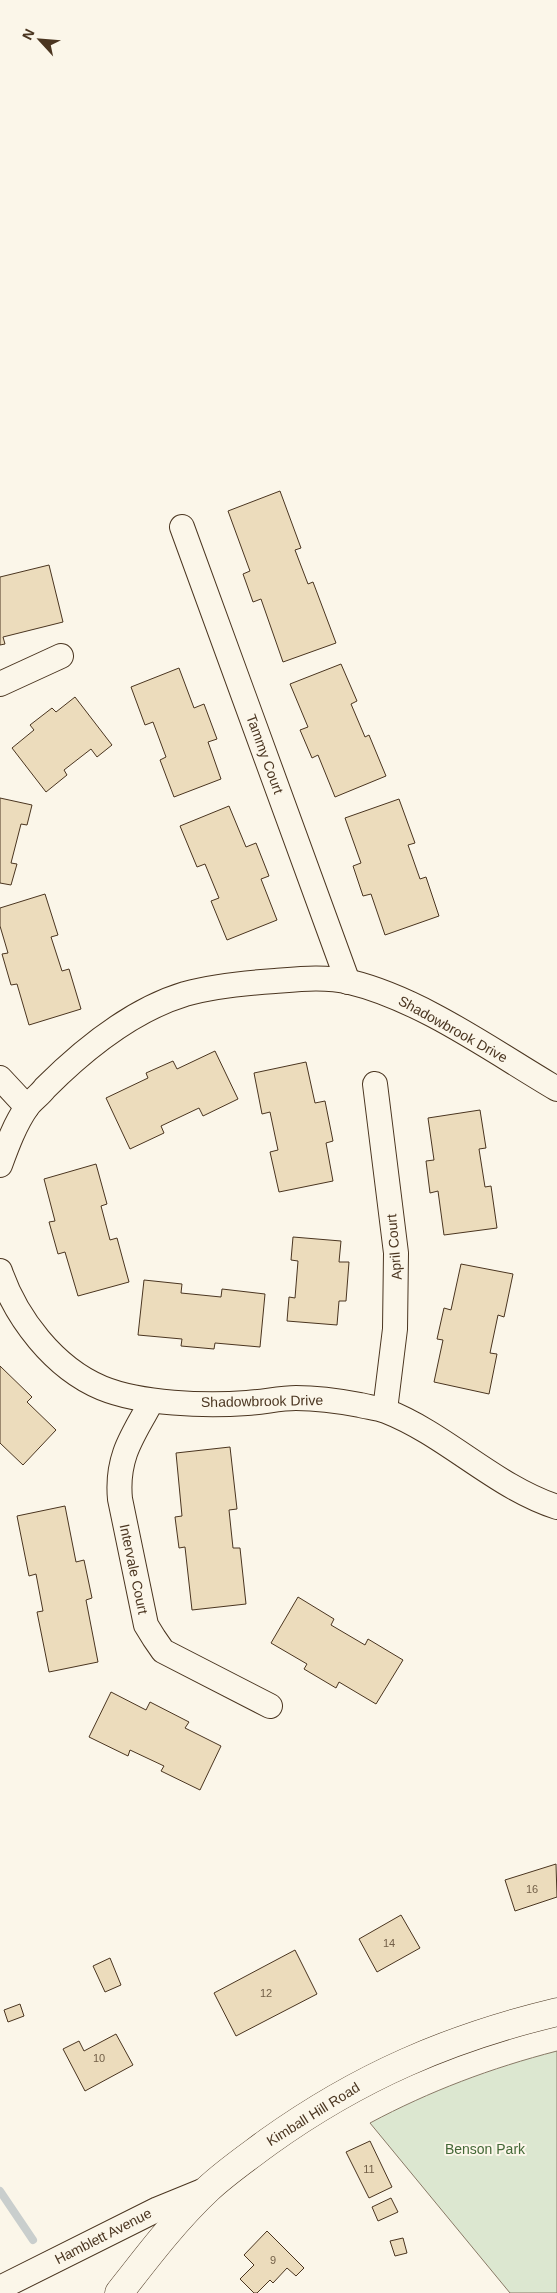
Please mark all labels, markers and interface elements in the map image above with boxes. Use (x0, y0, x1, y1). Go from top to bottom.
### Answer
north arrow (15, 15, 65, 65)
text: N (19, 26, 38, 42)
street label: Tammy Court (243, 712, 287, 796)
street label: Shadowbrook Drive (396, 992, 510, 1066)
street label: April Court (383, 1213, 405, 1281)
street label: Shadowbrook Drive (201, 1392, 323, 1410)
street label: Intervale Court (117, 1522, 151, 1616)
house number: 16 (526, 1883, 538, 1895)
house number: 14 (383, 1937, 395, 1949)
house number: 12 (260, 1987, 272, 1999)
house number: 10 (93, 2052, 105, 2064)
street label: Kimball Hill Road (264, 2079, 362, 2149)
park label: Benson Park (445, 2141, 526, 2157)
house number: 11 (363, 2163, 375, 2175)
street label: Hamblett Avenue (52, 2205, 154, 2267)
house number: 9 (270, 2254, 276, 2266)

